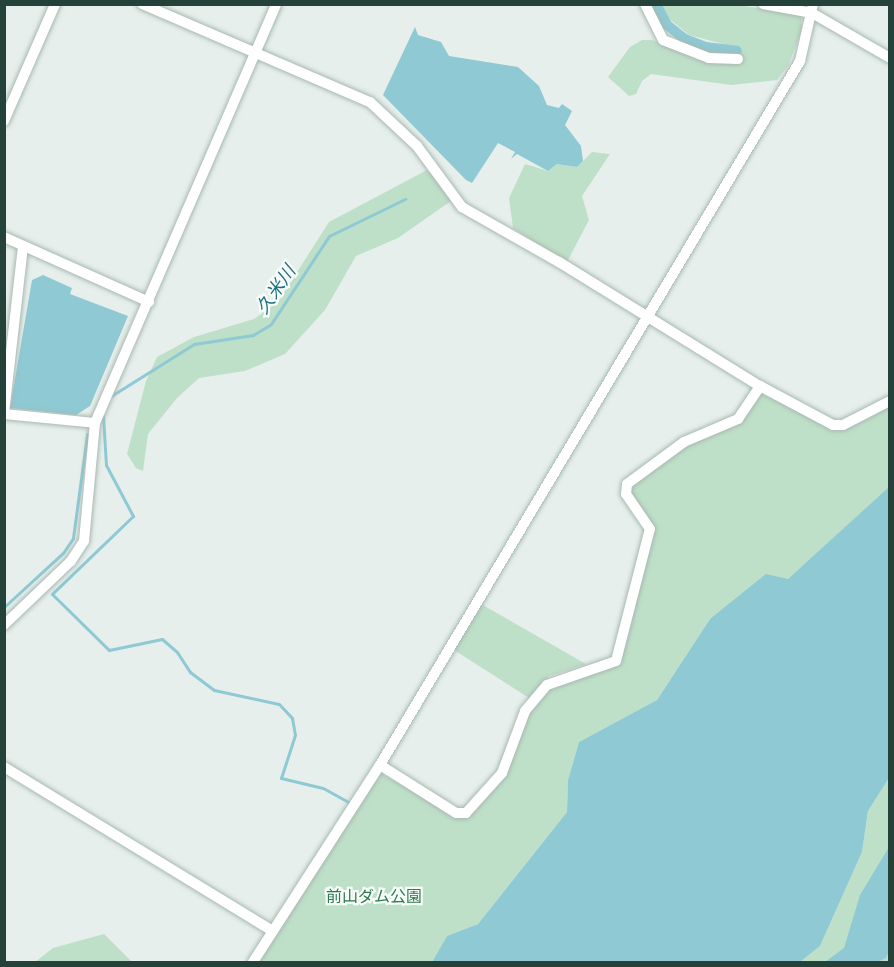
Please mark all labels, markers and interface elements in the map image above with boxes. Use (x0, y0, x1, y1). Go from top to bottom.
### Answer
water label: 久米川 (252, 262, 300, 318)
park label: 前山ダム公園 (326, 887, 422, 907)

